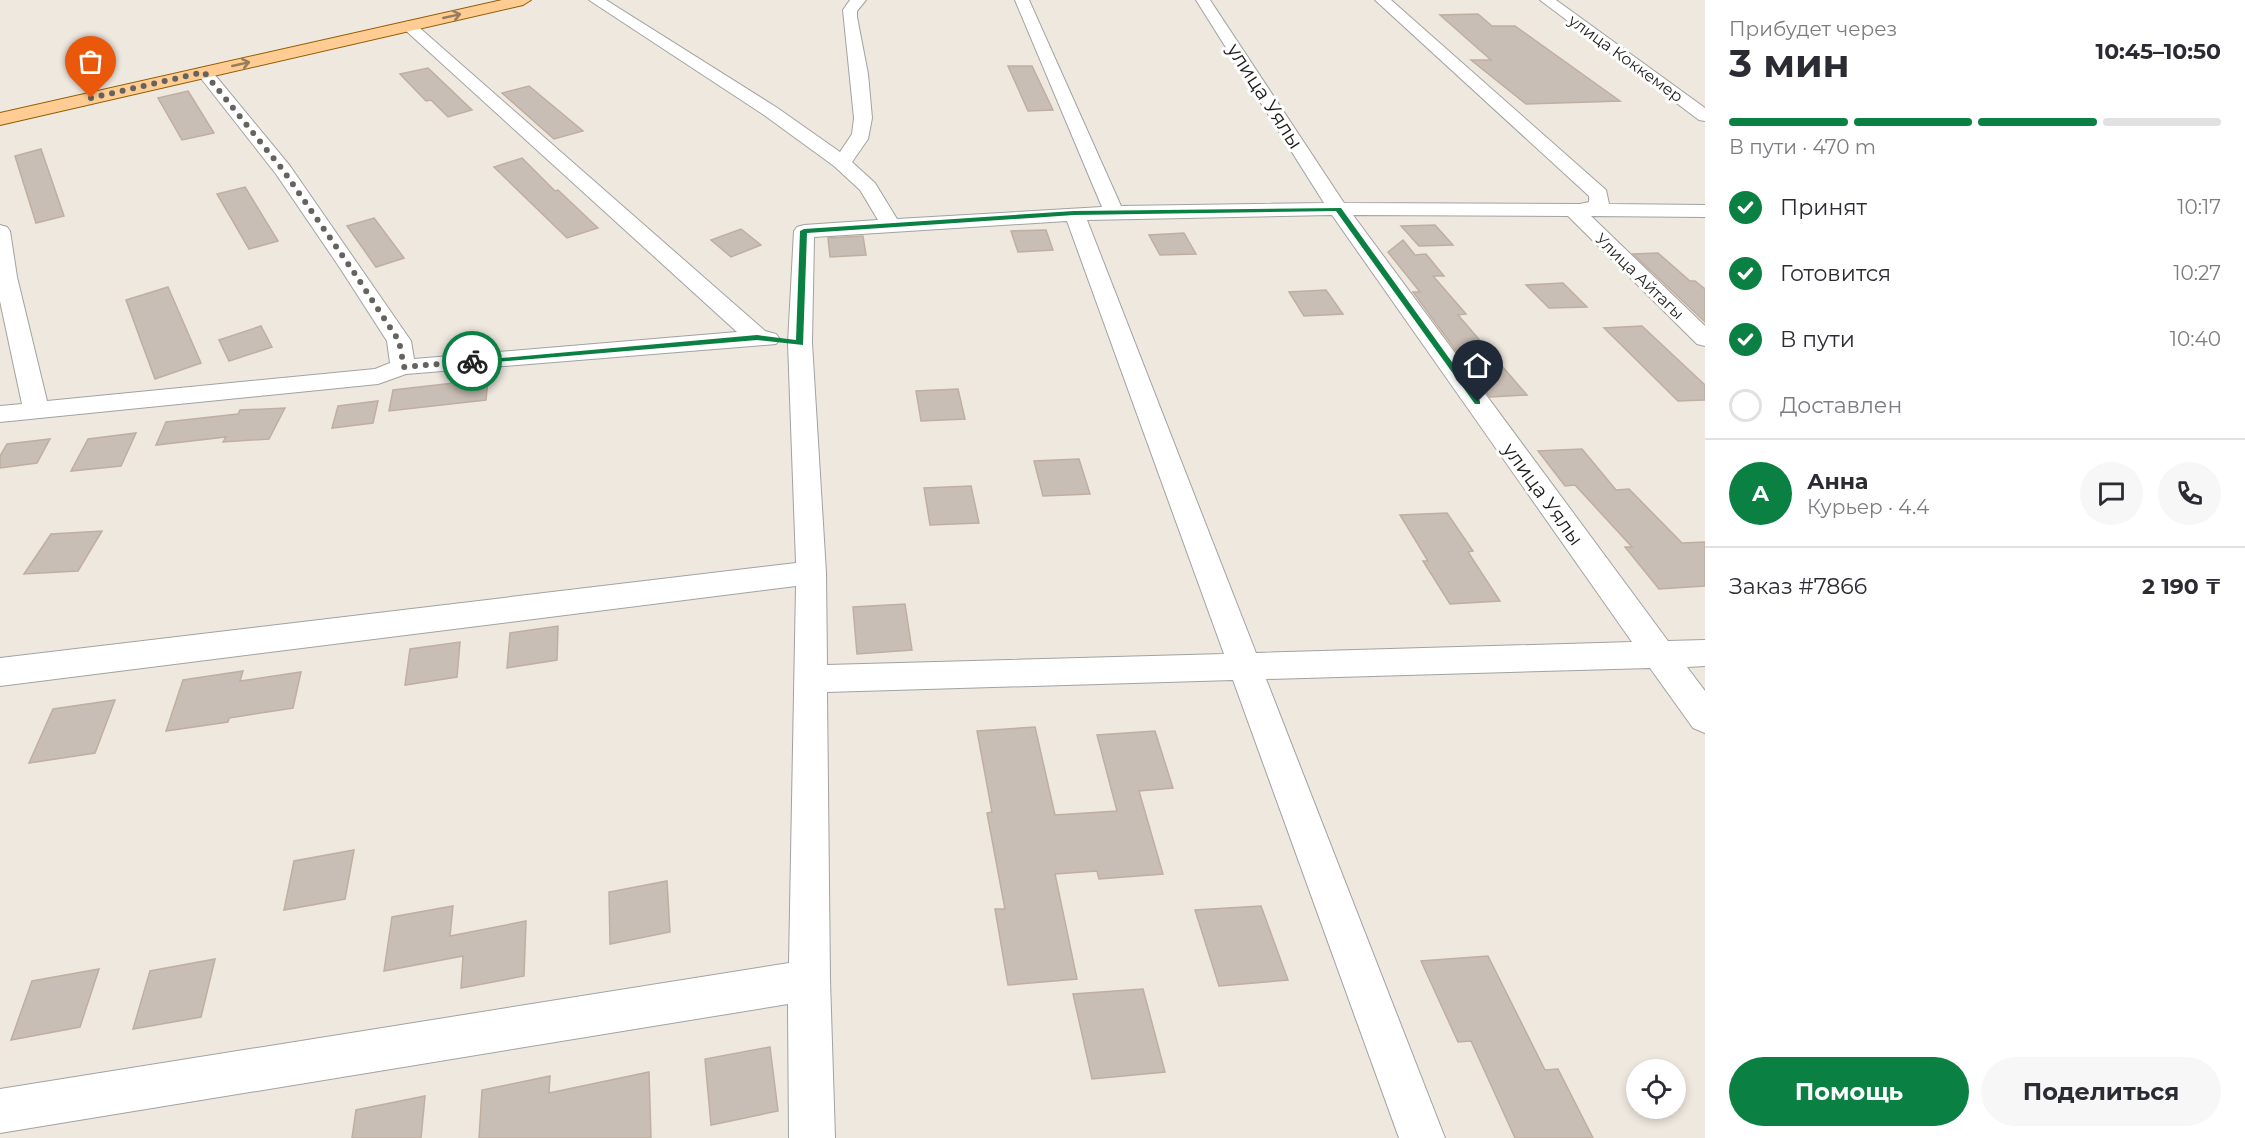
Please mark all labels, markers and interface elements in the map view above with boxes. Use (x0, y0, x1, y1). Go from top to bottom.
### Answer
one-way arrow (442, 10, 461, 21)
street label: улица Коккемер (1564, 10, 1687, 106)
text: Прибудет через (1729, 17, 1897, 41)
pin (65, 36, 116, 98)
street label: улица Уялы (1221, 38, 1308, 153)
text: 10:45–10:50 (2096, 38, 2221, 65)
text: 3 мин (1729, 39, 1850, 87)
icon: bag (74, 45, 107, 78)
one-way arrow (231, 58, 250, 69)
text: В пути · 470 m (1729, 135, 1876, 159)
icon: check (1729, 191, 1762, 224)
text: Принят (1780, 194, 1867, 221)
text: 10:17 (2177, 195, 2221, 219)
street label: Улица Айтагы (1591, 229, 1688, 323)
icon: check (1729, 257, 1762, 290)
text: Готовится (1780, 260, 1891, 287)
text: 10:27 (2173, 261, 2221, 285)
icon: check (1729, 323, 1762, 356)
text: В пути (1780, 326, 1855, 353)
text: 10:40 (2170, 327, 2221, 351)
courier (442, 331, 502, 391)
pin (1452, 340, 1503, 402)
icon: bike (456, 345, 489, 378)
icon: home (1461, 349, 1494, 382)
text: Доставлен (1780, 392, 1902, 419)
street label: улица Уялы (1497, 437, 1588, 550)
button: chat (2080, 462, 2143, 525)
button: phone (2158, 462, 2221, 525)
text: Анна (1807, 468, 1868, 495)
text: А (1752, 480, 1769, 507)
text: Курьер · 4.4 (1807, 495, 1929, 519)
text: Заказ #7866 (1729, 573, 1867, 600)
text: 2 190 ₸ (2142, 573, 2221, 600)
button: Помощь (1729, 1057, 1969, 1126)
button: Поделиться (1981, 1057, 2221, 1126)
map controls (1626, 1059, 1686, 1119)
button: locate (1626, 1059, 1686, 1119)

